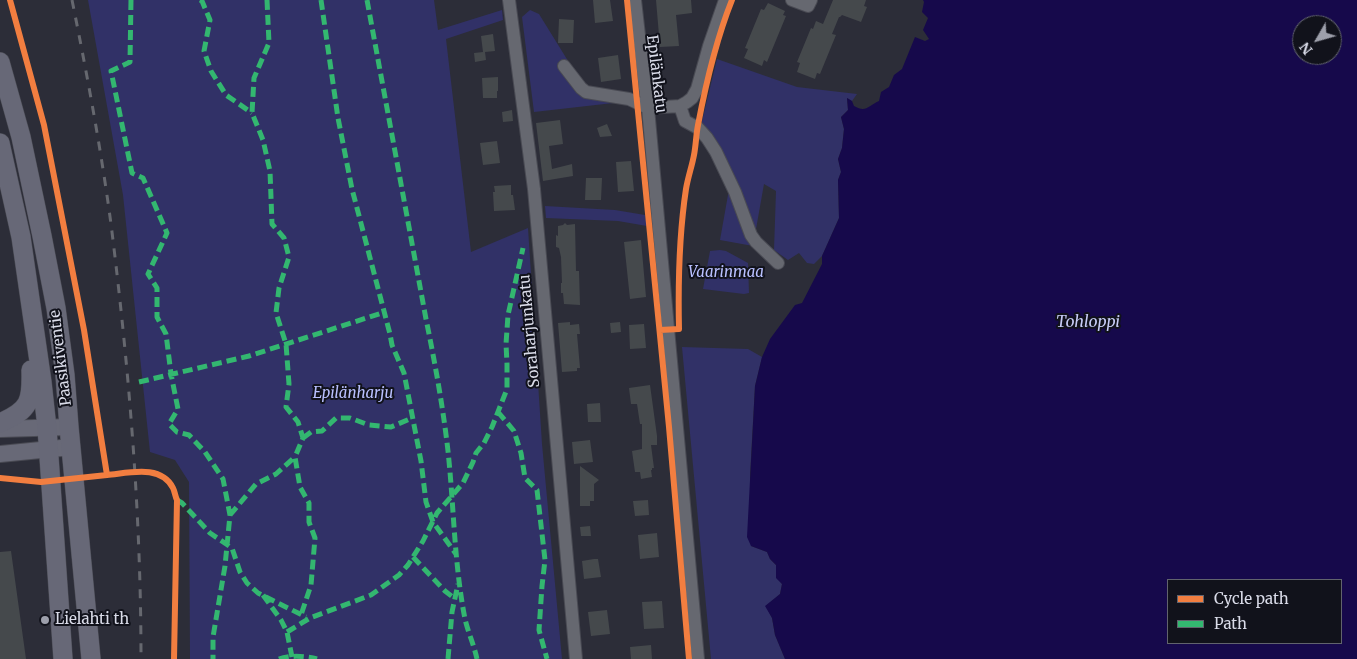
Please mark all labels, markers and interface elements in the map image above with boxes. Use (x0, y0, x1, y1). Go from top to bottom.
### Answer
north arrow (1292, 15, 1342, 65)
street label: Epilänkatu (642, 34, 670, 114)
text: N (1295, 39, 1316, 59)
park label: Vaarinmaa (688, 264, 764, 282)
street label: Soraharjunkatu (516, 274, 544, 388)
street label: Paasikiventie (46, 309, 76, 407)
water label: Tohloppi (1056, 312, 1120, 332)
park label: Epilänharju (313, 385, 393, 403)
legend (1167, 579, 1342, 644)
text: Cycle path (1214, 589, 1289, 608)
place label: Lielahti th (55, 611, 129, 629)
marker: Lielahti th (39, 614, 51, 626)
text: Path (1214, 614, 1247, 633)

